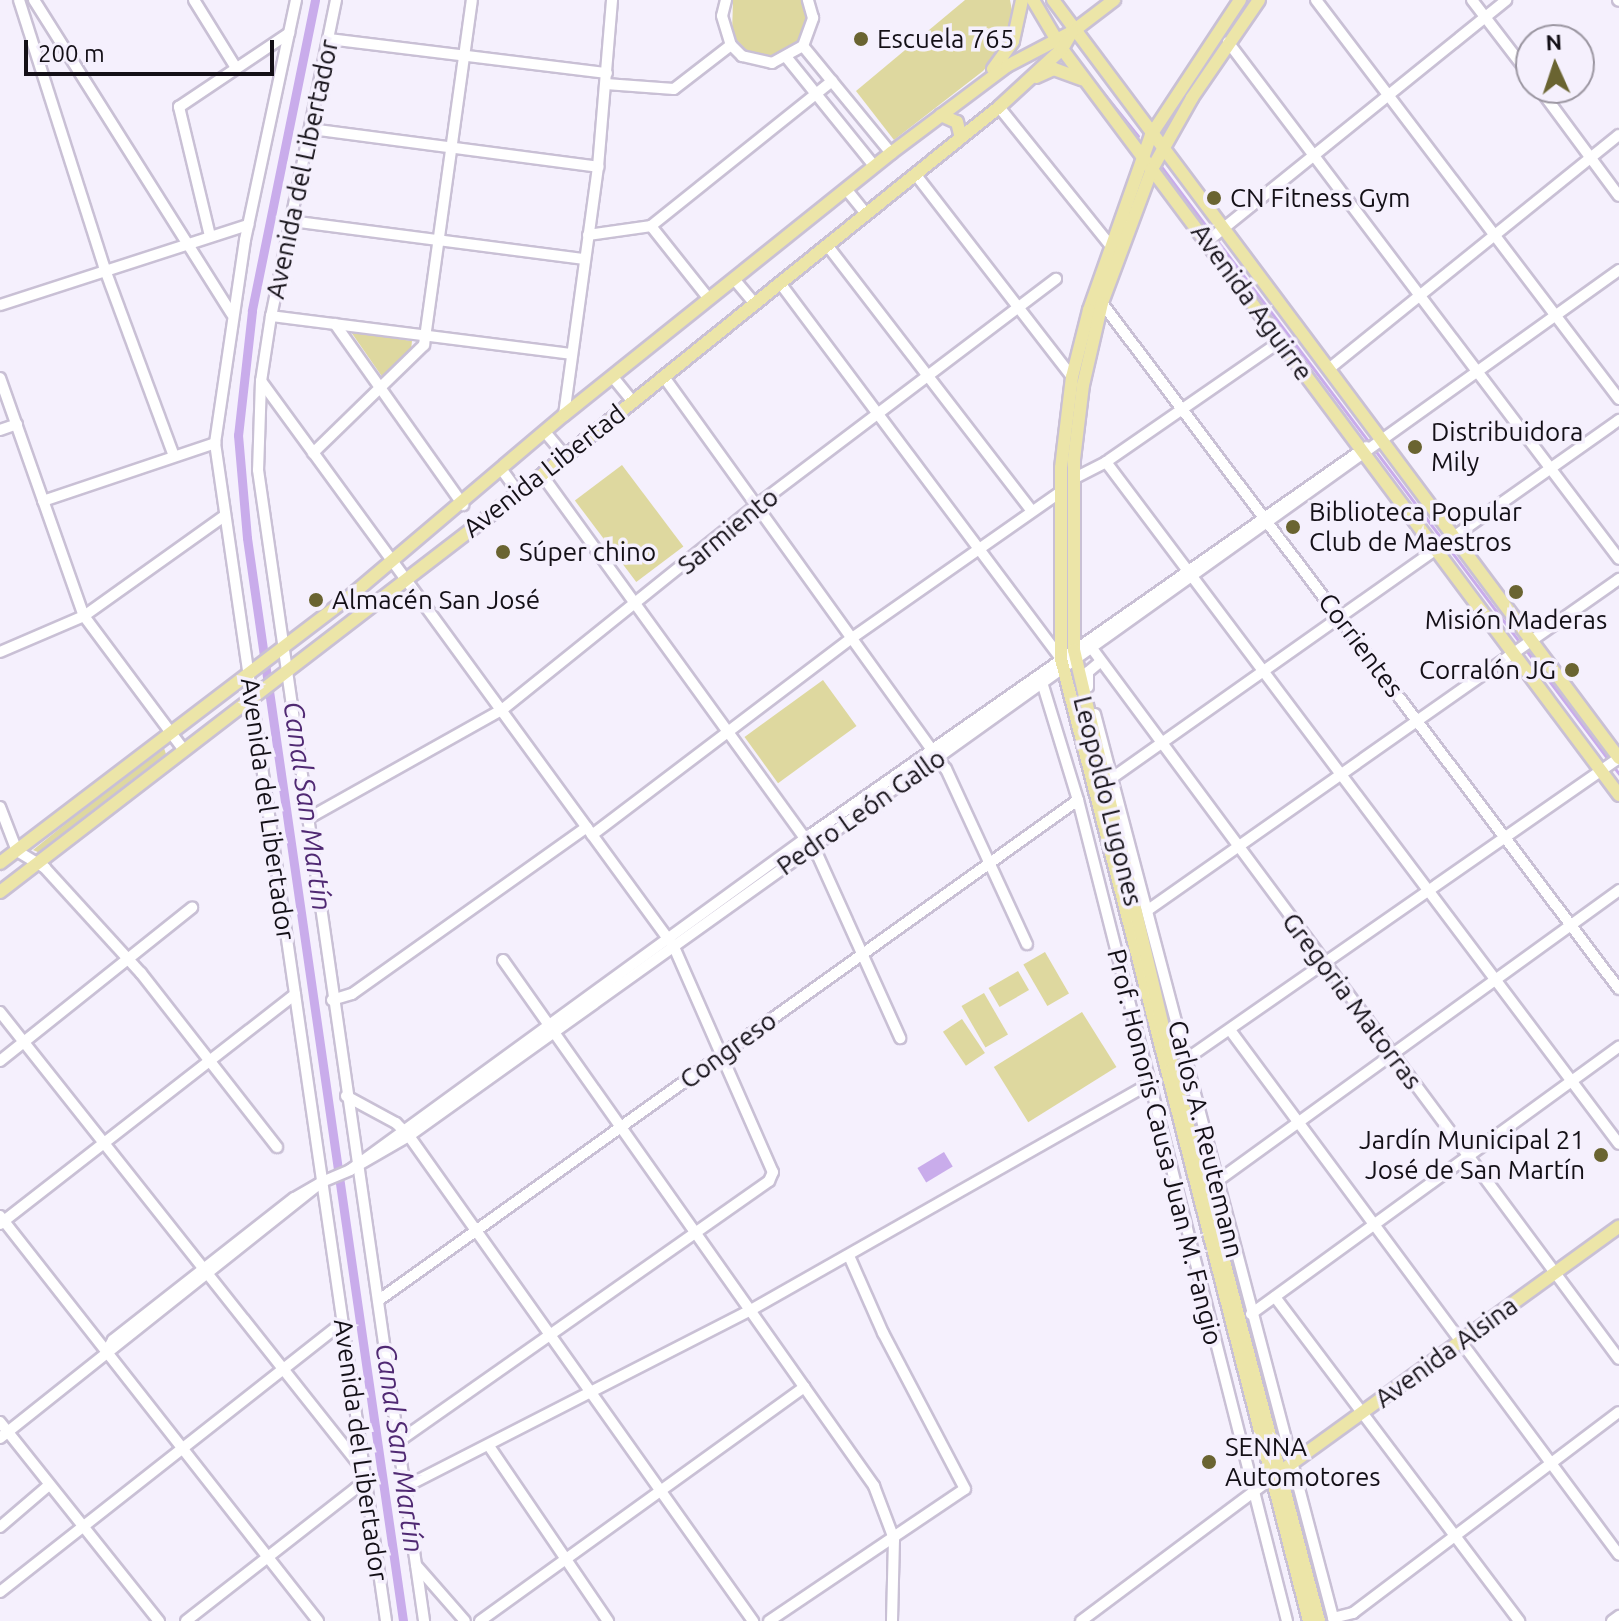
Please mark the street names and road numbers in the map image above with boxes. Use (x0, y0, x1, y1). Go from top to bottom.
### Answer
street label: Avenida del Libertador (259, 36, 345, 302)
street label: Avenida Aguirre (1185, 217, 1319, 387)
street label: Avenida Libertad (457, 398, 631, 544)
street label: Sarmiento (671, 481, 785, 581)
street label: Corrientes (1312, 587, 1410, 703)
street label: Avenida del Libertador (234, 676, 302, 942)
street label: Leopoldo Lugones (1067, 693, 1149, 909)
street label: Pedro León Gallo (771, 742, 951, 882)
street label: Gregoria Matorras (1276, 907, 1428, 1095)
street label: Prof. Honoris Causa Juan M. Fangio (1101, 946, 1229, 1348)
street label: Congreso (674, 1005, 782, 1095)
street label: Carlos A. Reutemann (1161, 1017, 1251, 1261)
street label: Avenida Alsina (1369, 1290, 1523, 1414)
street label: Avenida del Libertador (327, 1317, 395, 1583)

